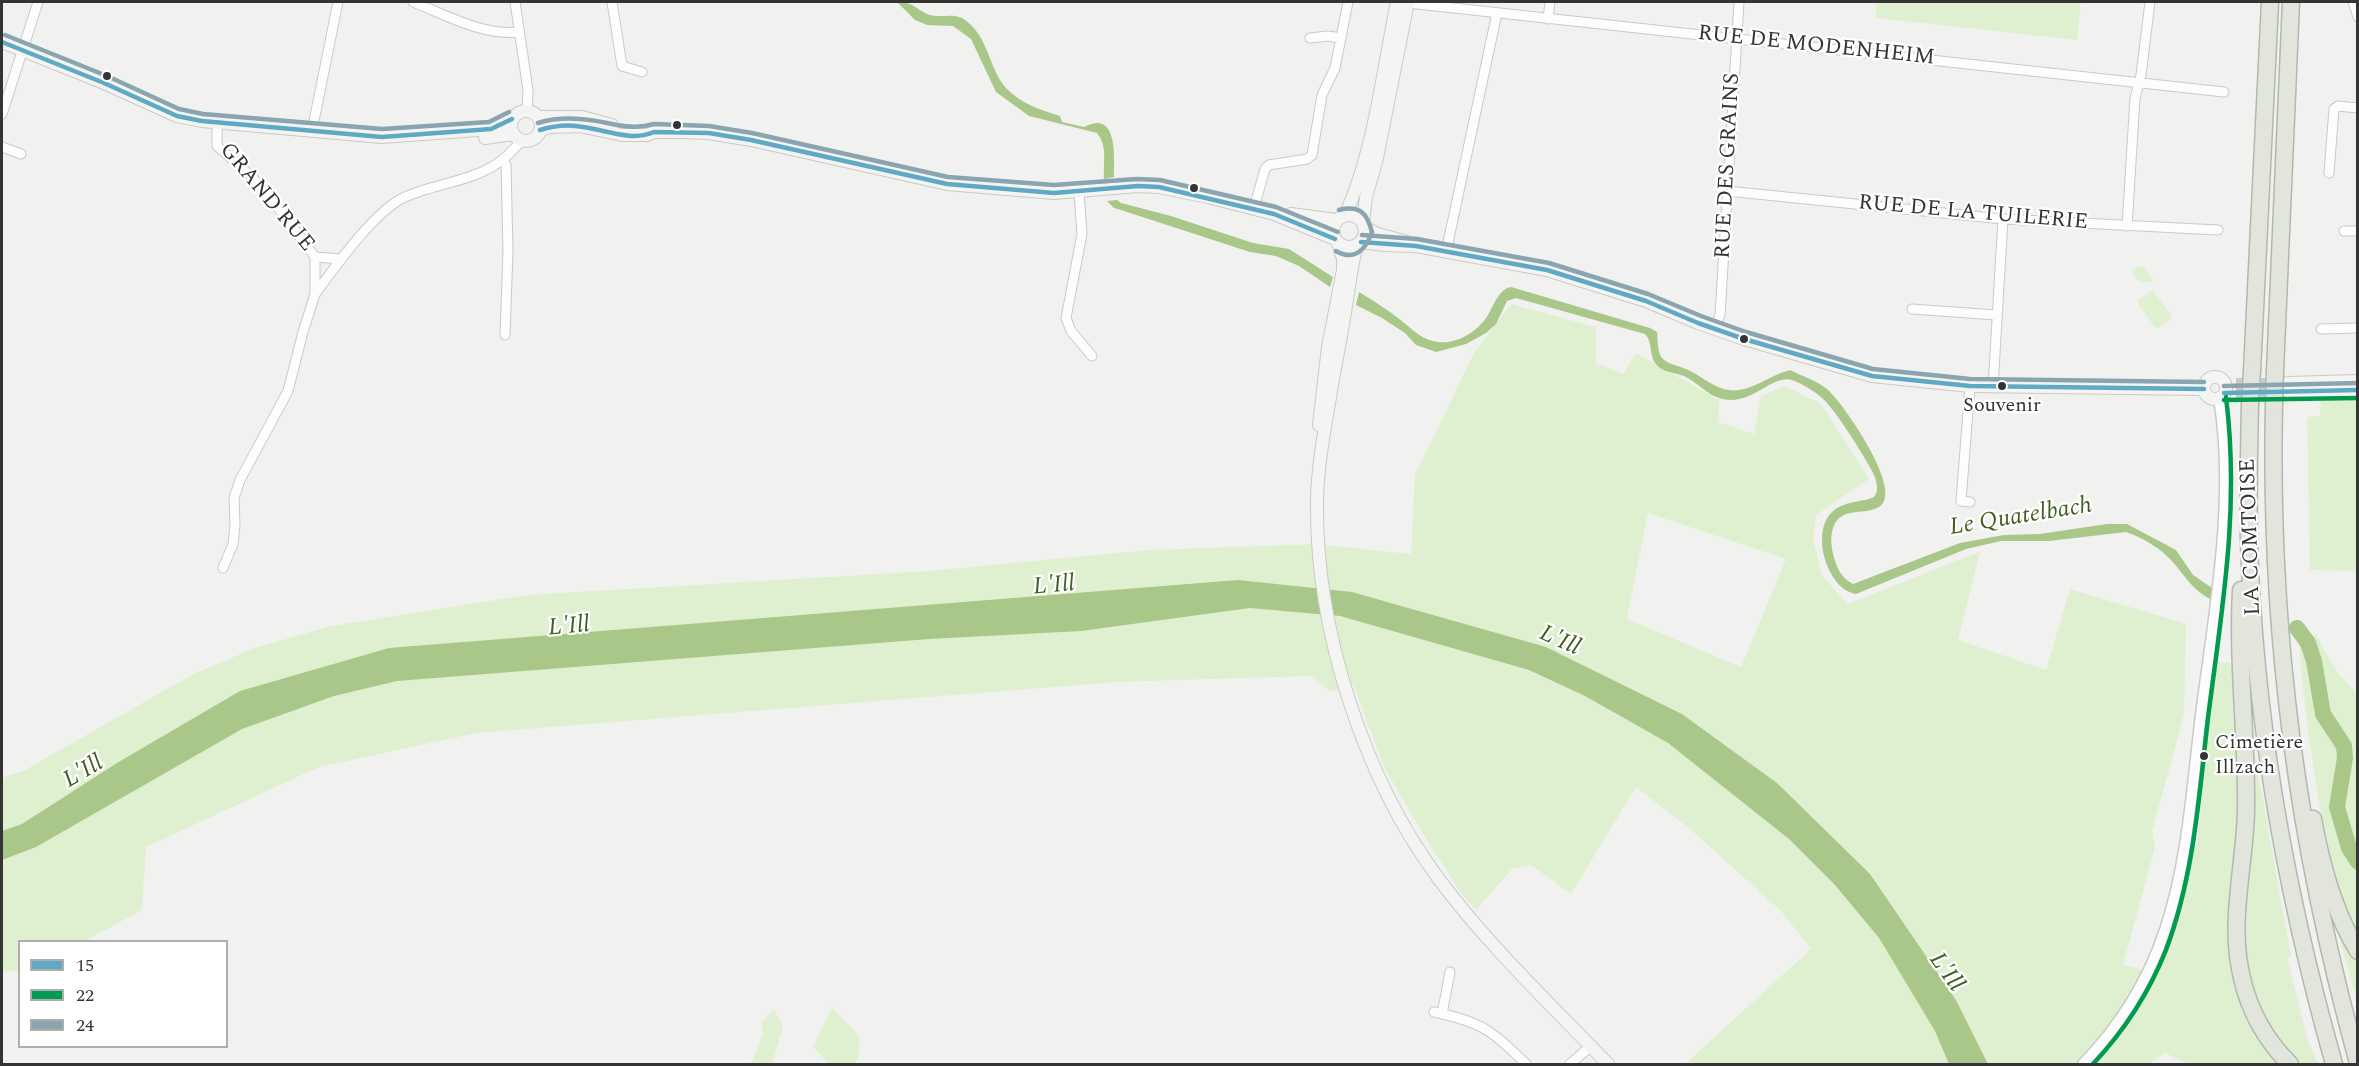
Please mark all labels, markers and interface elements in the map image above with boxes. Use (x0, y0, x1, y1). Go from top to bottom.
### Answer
street label: RUE DE MODENHEIM (1696, 21, 1936, 73)
unlabelled marker (101, 70, 113, 82)
street label: RUE DES GRAINS (1711, 72, 1747, 260)
unlabelled marker (671, 119, 683, 131)
street label: GRAND'RUE (213, 138, 319, 258)
unlabelled marker (1188, 182, 1200, 194)
street label: RUE DE LA TUILERIE (1857, 191, 2089, 237)
unlabelled marker (1738, 333, 1750, 345)
marker: Souvenir (1996, 380, 2008, 392)
place label: Souvenir (1963, 395, 2041, 419)
street label: LA COMTOISE (2236, 458, 2268, 616)
water label: Le Quatelbach (1948, 493, 2094, 543)
water label: L'Ill (1032, 571, 1076, 603)
water label: L'Ill (547, 612, 591, 644)
water label: L'Ill (1534, 620, 1584, 664)
place label: Cimetière Illzach (2215, 732, 2303, 779)
water label: L'Ill (59, 750, 109, 796)
marker: Cimetière Illzach (2198, 750, 2210, 762)
legend (18, 940, 228, 1048)
water label: L'Ill (1921, 948, 1969, 998)
text: 15 (76, 952, 94, 979)
text: 22 (76, 982, 94, 1009)
text: 24 (76, 1012, 94, 1039)

